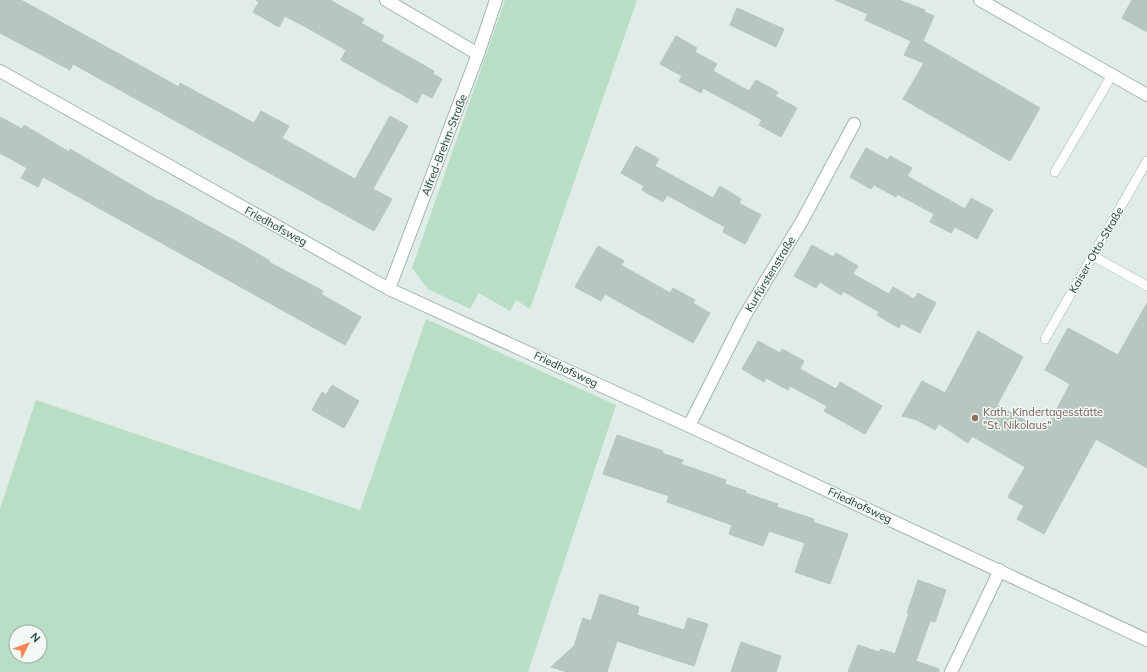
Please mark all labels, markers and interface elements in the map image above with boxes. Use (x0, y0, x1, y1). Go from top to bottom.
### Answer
street label: Alfred-Brehm-Straße (418, 92, 470, 198)
street label: Friedhofsweg (242, 203, 310, 249)
street label: Kaiser-Otto-Straße (1066, 204, 1126, 296)
street label: Kurfürstenstraße (742, 234, 798, 314)
street label: Friedhofsweg (532, 348, 600, 390)
place label: Kath. Kindertagesstätte "St. Nikolaus" (983, 405, 1103, 432)
marker: Kath. Kindertagesstätte "St. Nikolaus" (970, 413, 980, 423)
street label: Friedhofsweg (826, 484, 894, 526)
north arrow (8, 624, 48, 664)
text: N (27, 630, 43, 645)

